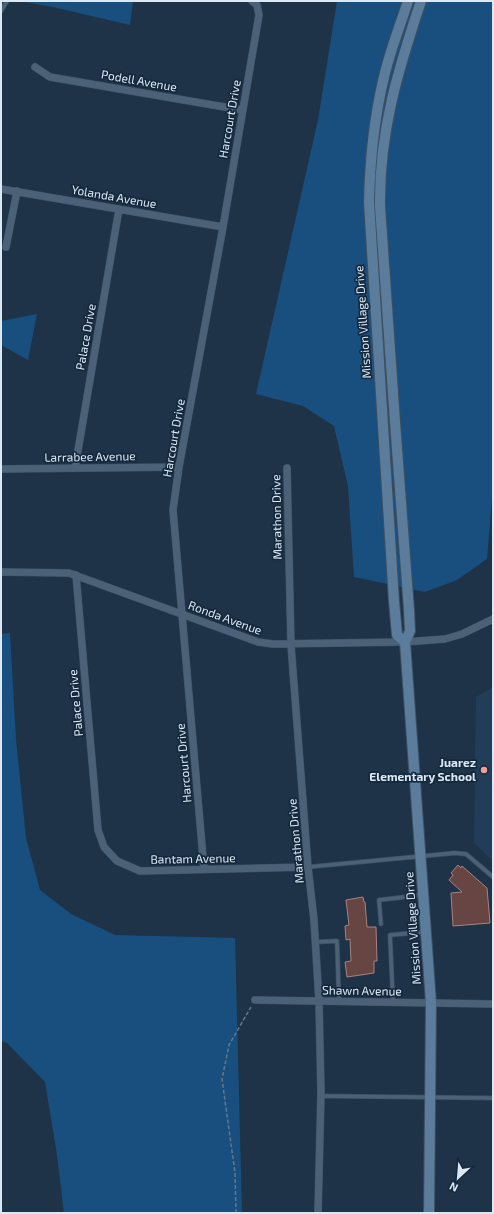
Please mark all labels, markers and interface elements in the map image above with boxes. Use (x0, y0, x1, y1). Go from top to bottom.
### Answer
street label: Podell Avenue (100, 66, 178, 94)
street label: Harcourt Drive (215, 79, 243, 159)
street label: Yolanda Avenue (71, 182, 158, 210)
street label: Mission Village Drive (351, 265, 373, 379)
street label: Palace Drive (72, 303, 98, 371)
street label: Harcourt Drive (159, 398, 187, 478)
street label: Larrabee Avenue (44, 448, 136, 464)
street label: Marathon Drive (268, 474, 284, 560)
street label: Ronda Avenue (187, 597, 264, 637)
street label: Palace Drive (65, 669, 85, 737)
street label: Harcourt Drive (173, 723, 193, 803)
place label: Juarez Elementary School (369, 755, 476, 784)
marker: Juarez Elementary School (479, 765, 489, 775)
street label: Marathon Drive (284, 798, 306, 884)
street label: Bantam Avenue (150, 850, 236, 866)
street label: Mission Village Drive (401, 871, 423, 985)
street label: Shawn Avenue (322, 982, 402, 998)
north arrow (438, 1158, 478, 1198)
text: N (447, 1180, 460, 1195)

